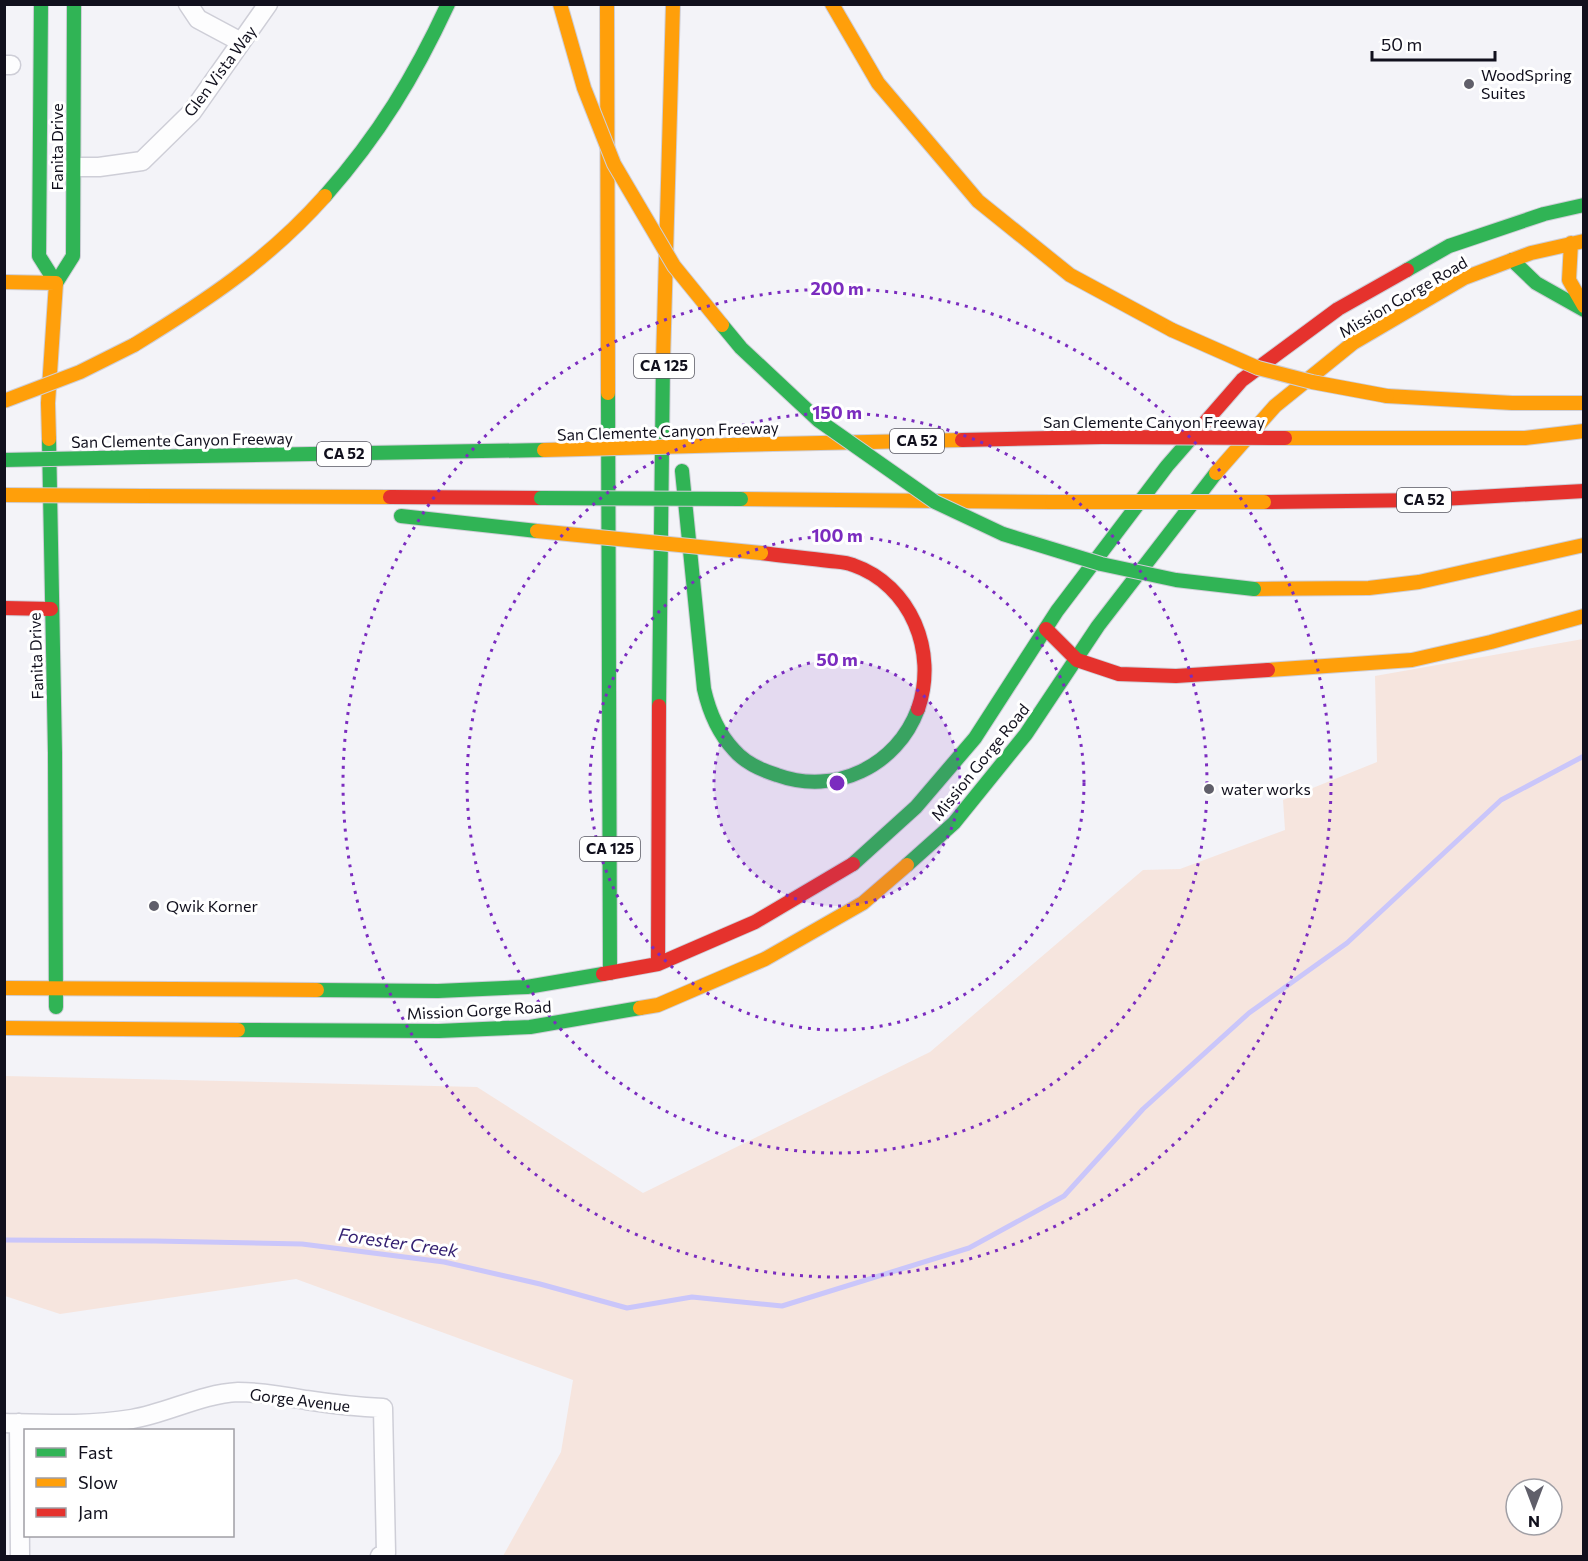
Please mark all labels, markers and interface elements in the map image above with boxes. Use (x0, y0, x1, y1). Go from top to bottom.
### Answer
street label: Glen Vista Way (179, 22, 260, 120)
scale bar (1372, 24, 1495, 62)
text: 50 m (1381, 33, 1422, 55)
place label: WoodSpring Suites (1481, 65, 1572, 102)
marker: WoodSpring Suites (1462, 77, 1476, 91)
street label: Fanita Drive (47, 103, 66, 191)
street label: Mission Gorge Road (1335, 252, 1470, 341)
text: 200 m (810, 277, 864, 299)
road number: CA 125 (634, 354, 694, 378)
text: 150 m (812, 401, 862, 423)
street label: San Clemente Canyon Freeway (1043, 412, 1265, 431)
street label: San Clemente Canyon Freeway (557, 417, 779, 444)
street label: San Clemente Canyon Freeway (71, 428, 293, 451)
road number: CA 52 (890, 429, 944, 453)
road number: CA 52 (317, 442, 371, 466)
road number: CA 52 (1397, 488, 1451, 512)
text: 100 m (811, 524, 863, 546)
street label: Fanita Drive (24, 612, 47, 700)
text: 50 m (816, 648, 858, 670)
street label: Mission Gorge Road (927, 699, 1033, 824)
centre of rings (827, 773, 847, 793)
place label: water works (1221, 779, 1311, 798)
marker: water works (1202, 782, 1216, 796)
road number: CA 125 (580, 837, 640, 861)
place label: Qwik Korner (166, 896, 258, 915)
marker: Qwik Korner (147, 899, 161, 913)
street label: Mission Gorge Road (406, 996, 552, 1023)
water label: Forester Creek (337, 1223, 461, 1261)
street label: Gorge Avenue (249, 1384, 351, 1415)
legend (24, 1429, 234, 1537)
text: Fast (78, 1441, 113, 1463)
text: Slow (78, 1471, 118, 1493)
north arrow (1504, 1477, 1564, 1537)
text: Jam (78, 1501, 108, 1523)
text: N (1528, 1513, 1540, 1532)

